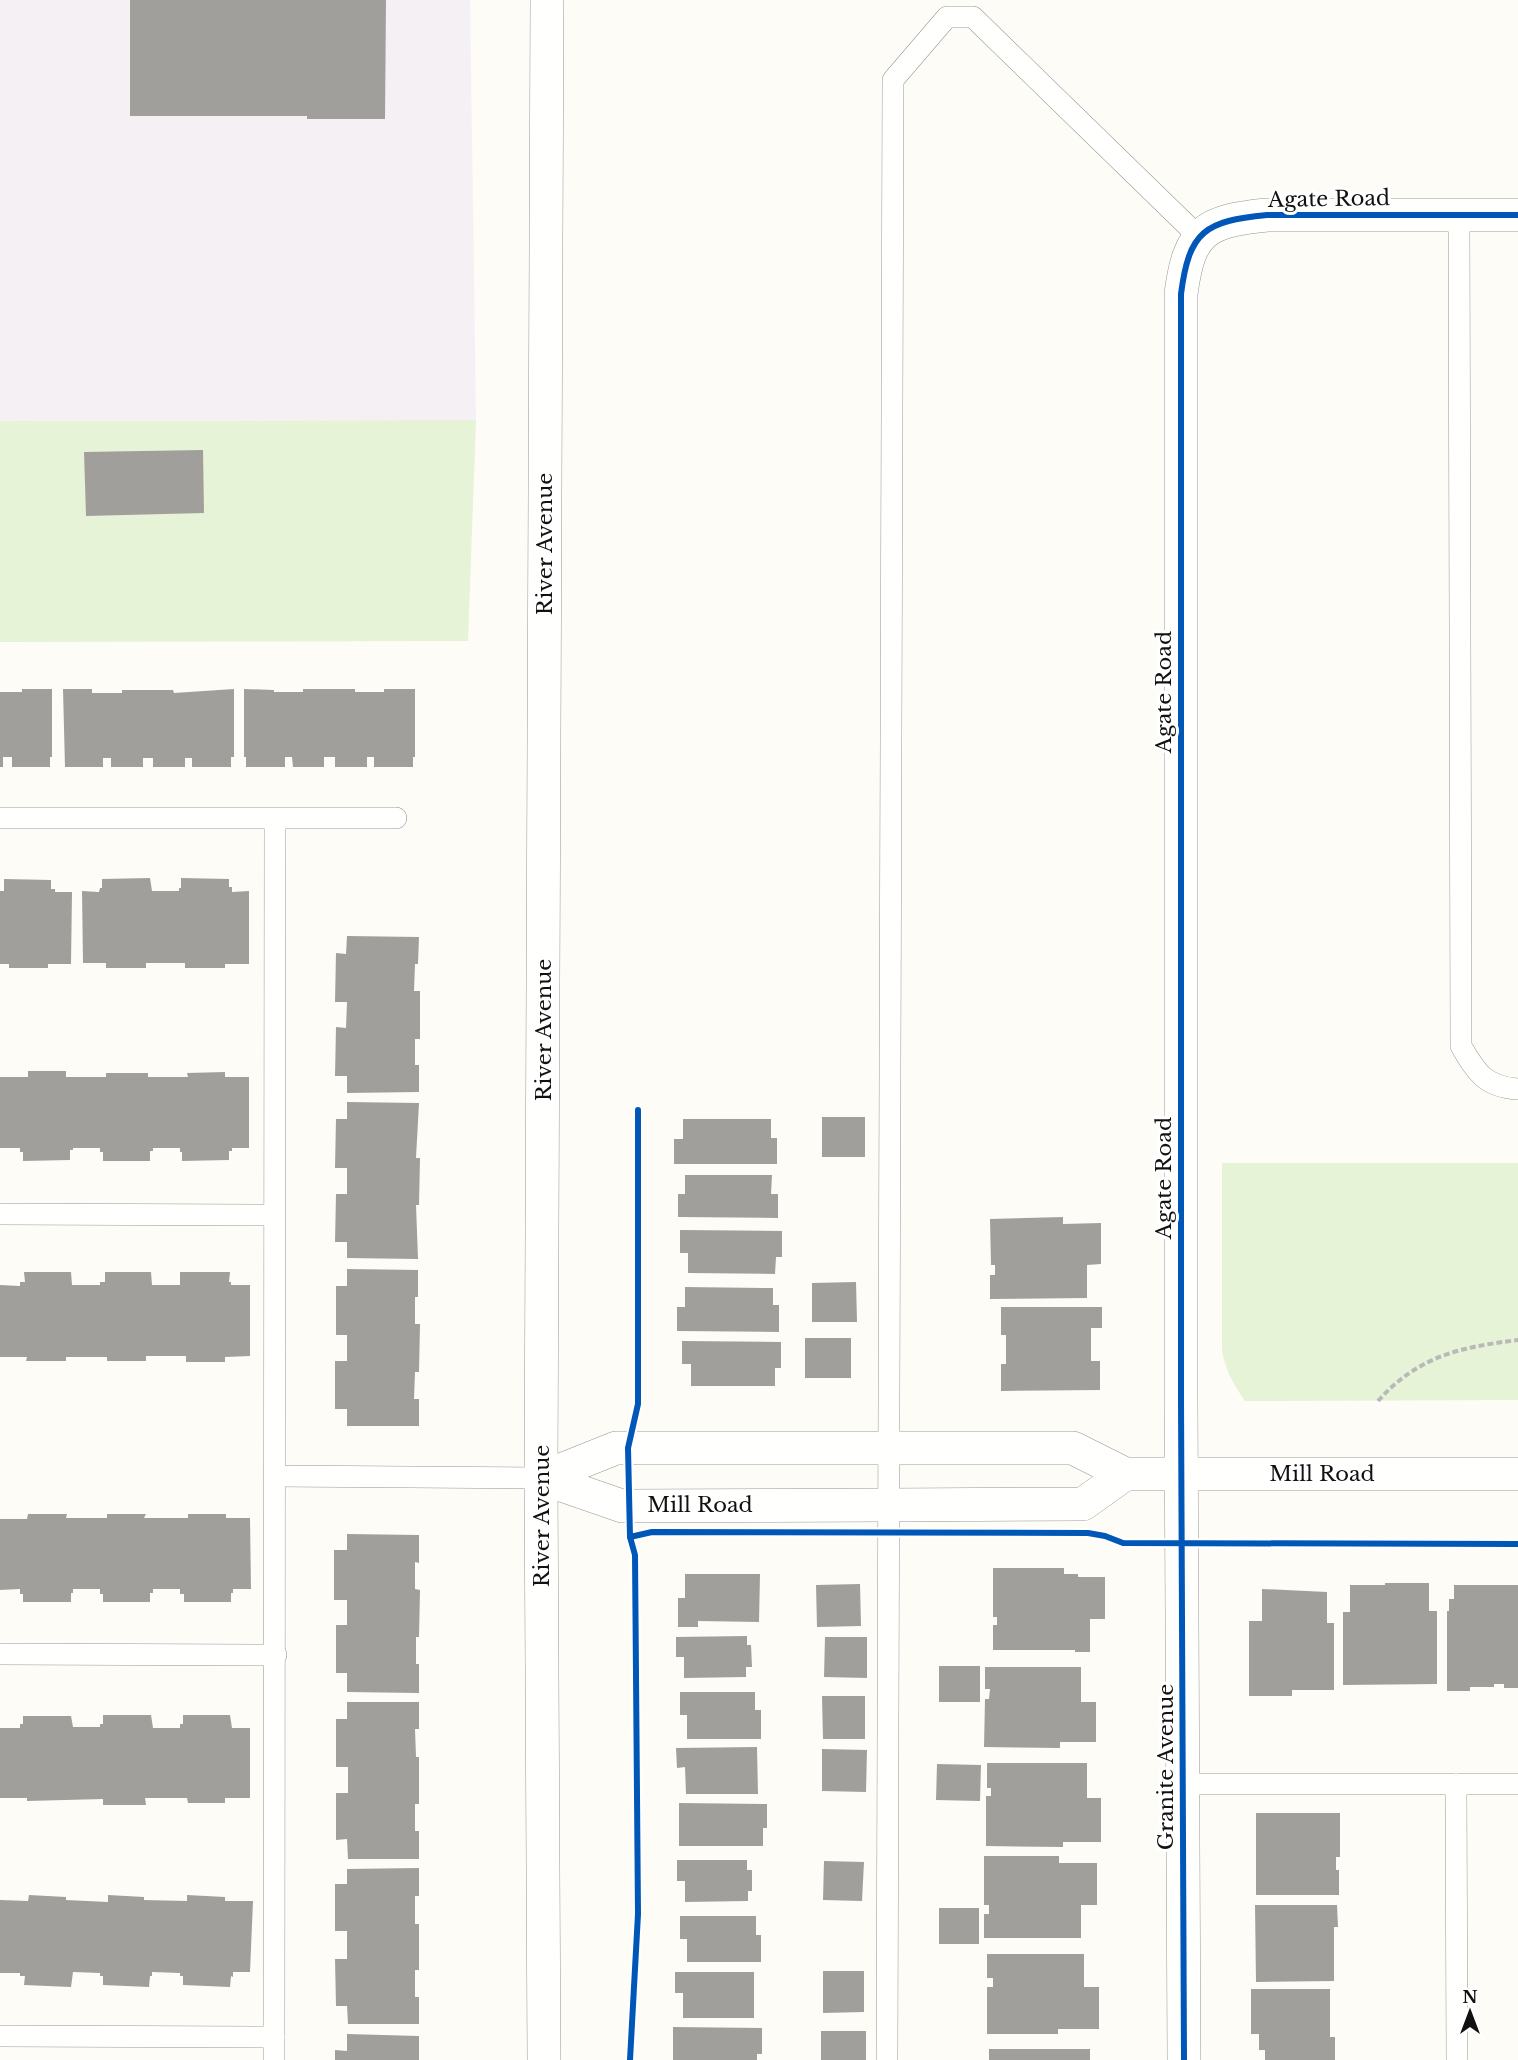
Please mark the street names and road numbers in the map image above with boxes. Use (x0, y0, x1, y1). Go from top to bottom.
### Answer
street label: Agate Road (1267, 185, 1390, 213)
street label: River Avenue (532, 473, 558, 615)
street label: Agate Road (1151, 631, 1177, 754)
street label: River Avenue (531, 959, 557, 1101)
street label: Agate Road (1151, 1117, 1177, 1240)
street label: River Avenue (529, 1445, 555, 1587)
street label: Mill Road (1269, 1461, 1375, 1487)
street label: Mill Road (647, 1492, 753, 1518)
street label: Granite Avenue (1153, 1684, 1179, 1850)

